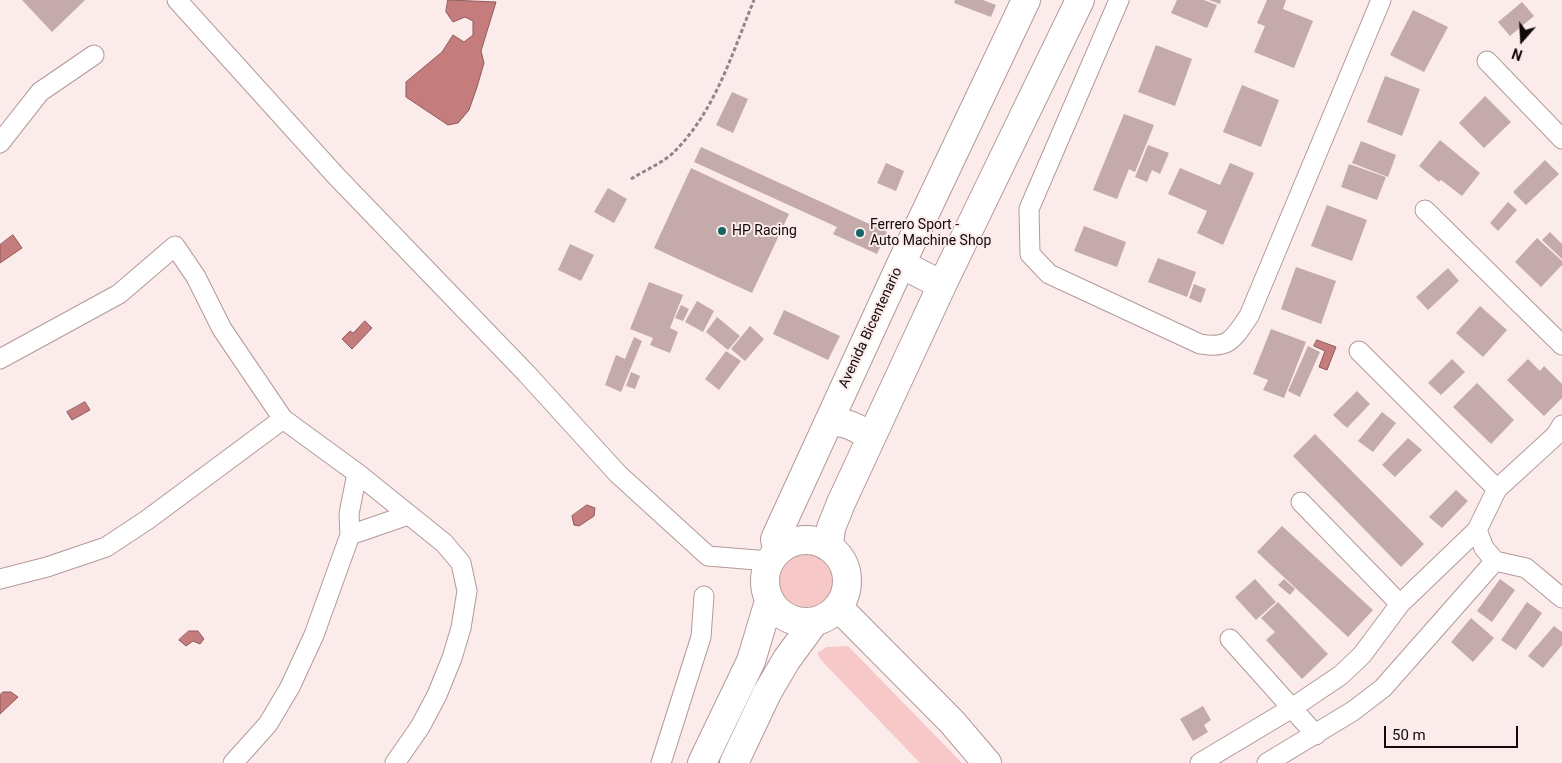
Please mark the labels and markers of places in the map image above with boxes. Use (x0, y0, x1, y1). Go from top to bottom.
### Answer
place label: Ferrero Sport - Auto Machine Shop (870, 217, 991, 250)
place label: HP Racing (732, 223, 797, 239)
marker: HP Racing (716, 225, 728, 237)
marker: Ferrero Sport - Auto Machine Shop (854, 227, 866, 239)

